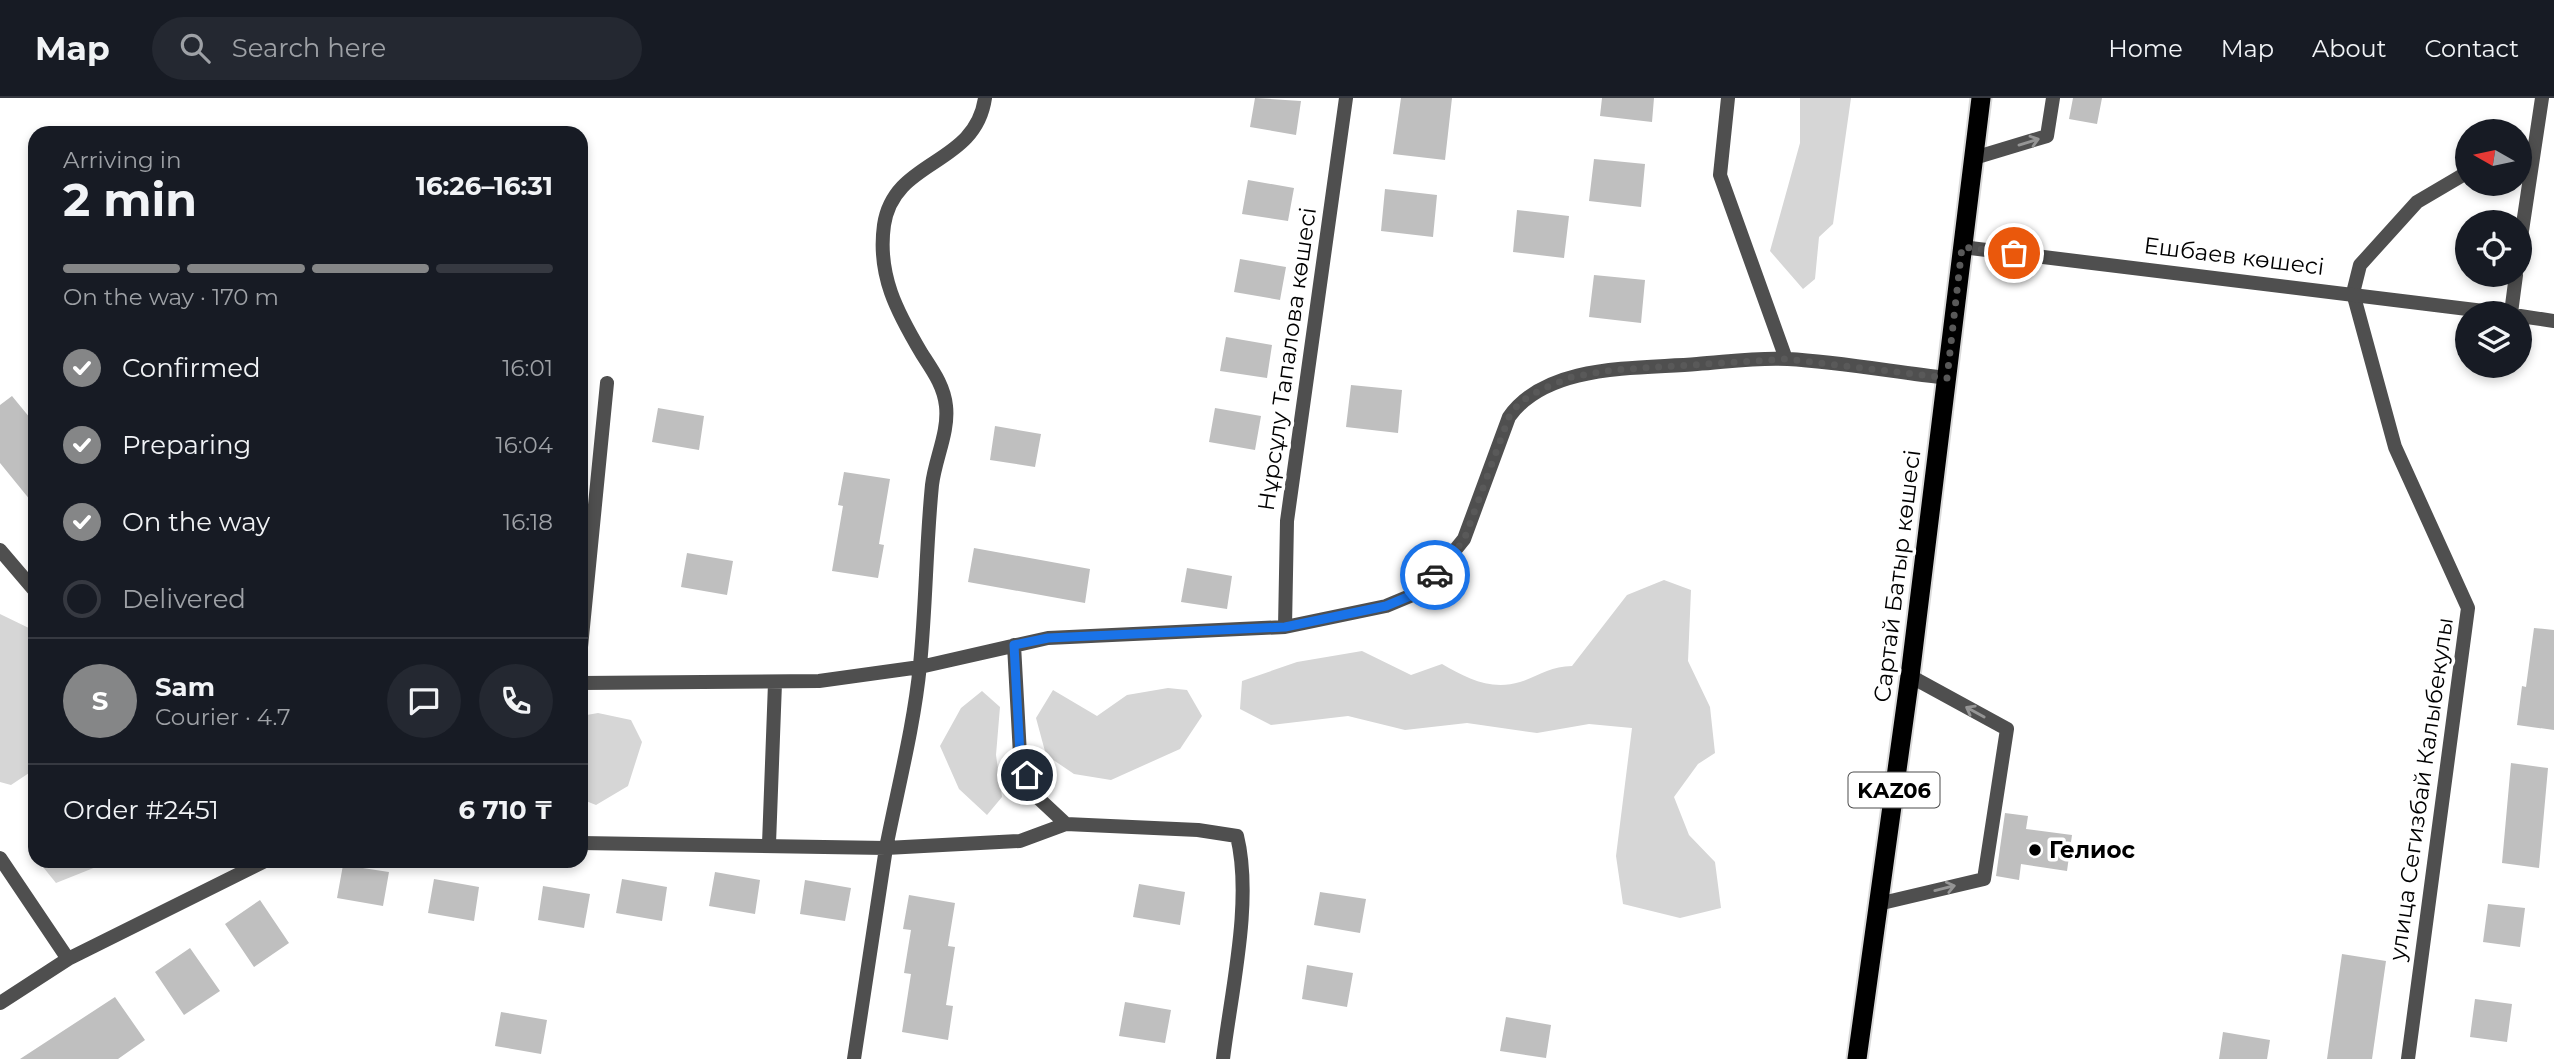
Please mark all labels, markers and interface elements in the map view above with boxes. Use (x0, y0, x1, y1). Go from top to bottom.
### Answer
search box (152, 17, 642, 80)
text: Map (35, 28, 110, 68)
icon: search (176, 29, 214, 67)
text: Search here (232, 32, 386, 64)
text: Home (2108, 34, 2183, 63)
text: Map (2221, 34, 2274, 63)
text: About (2312, 34, 2386, 63)
text: Contact (2424, 34, 2519, 63)
north arrow (2455, 119, 2532, 196)
map controls (2455, 119, 2532, 378)
one-way arrow (2018, 134, 2040, 147)
text: Arriving in (63, 146, 182, 174)
text: 16:26–16:31 (416, 170, 553, 202)
text: 2 min (63, 171, 197, 228)
street label: Нұрсұлу Тапалова көшесі (1252, 205, 1322, 513)
button: locate (2455, 210, 2532, 287)
pin (1984, 223, 2044, 283)
street label: Ешбаев көшесі (2142, 231, 2326, 281)
icon: bag (1995, 234, 2033, 272)
text: On the way · 170 m (63, 283, 279, 311)
button: layers (2455, 301, 2532, 378)
icon: check (63, 349, 101, 387)
text: Confirmed (122, 352, 261, 384)
text: 16:01 (502, 354, 553, 382)
icon: check (63, 426, 101, 464)
text: Preparing (122, 429, 251, 461)
text: 16:04 (495, 431, 553, 459)
street label: Сартай Батыр көшесі (1868, 448, 1926, 704)
icon: check (63, 503, 101, 541)
text: On the way (122, 506, 270, 538)
text: 16:18 (503, 508, 553, 536)
courier (1400, 540, 1470, 610)
icon: car (1416, 556, 1454, 594)
text: Delivered (122, 583, 246, 615)
street label: улица Сегизбай Калыбекулы (2383, 616, 2459, 963)
button: chat (387, 664, 461, 738)
button: phone (479, 664, 553, 738)
text: Sam (155, 671, 215, 703)
text: S (92, 685, 108, 717)
text: Courier · 4.7 (155, 703, 291, 731)
one-way arrow (1965, 704, 1986, 718)
pin (997, 745, 1057, 805)
icon: home (1008, 756, 1046, 794)
road number: KАZ06 (1848, 772, 1940, 808)
text: Order #2451 (63, 794, 219, 826)
text: 6 710 ₸ (459, 794, 553, 826)
place label: Гелиос (2049, 836, 2135, 864)
marker: Гелиос (2027, 842, 2043, 858)
one-way arrow (1933, 881, 1955, 894)

